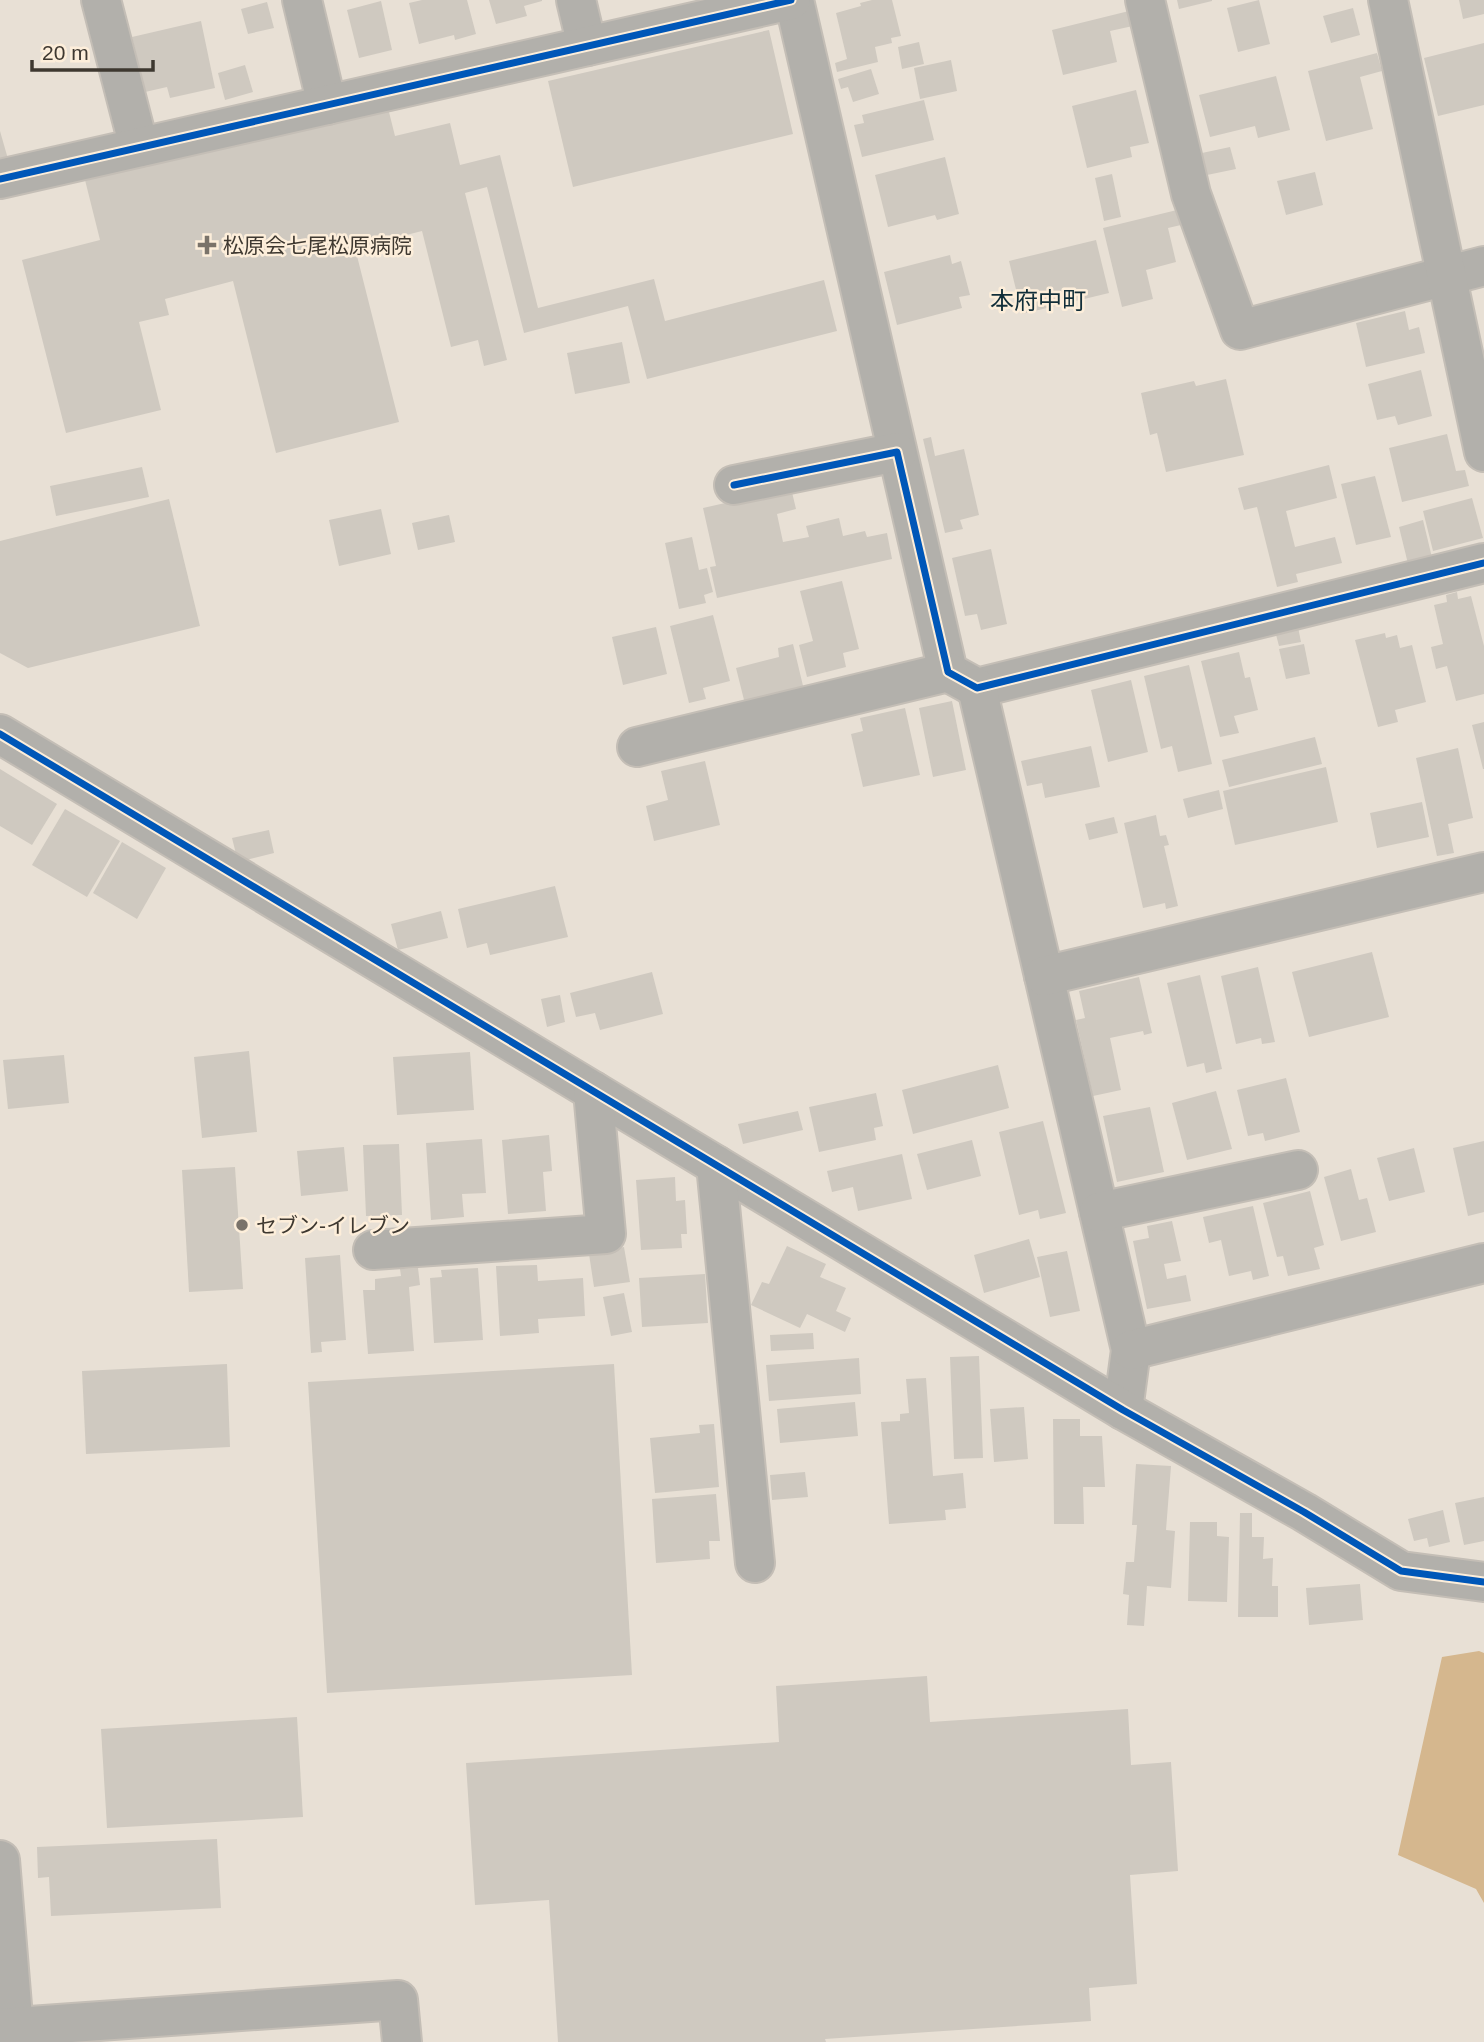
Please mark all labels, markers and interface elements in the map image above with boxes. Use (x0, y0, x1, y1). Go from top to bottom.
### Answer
scale bar (32, 28, 152, 72)
text: 20 m (42, 41, 89, 64)
place label: 松原会七尾松原病院 (223, 234, 412, 257)
marker: 松原会七尾松原病院 (197, 235, 217, 255)
district label: 本府中町 (990, 287, 1086, 314)
place label: セブン-イレブン (256, 1214, 410, 1237)
marker: セブン-イレブン (234, 1217, 250, 1233)

